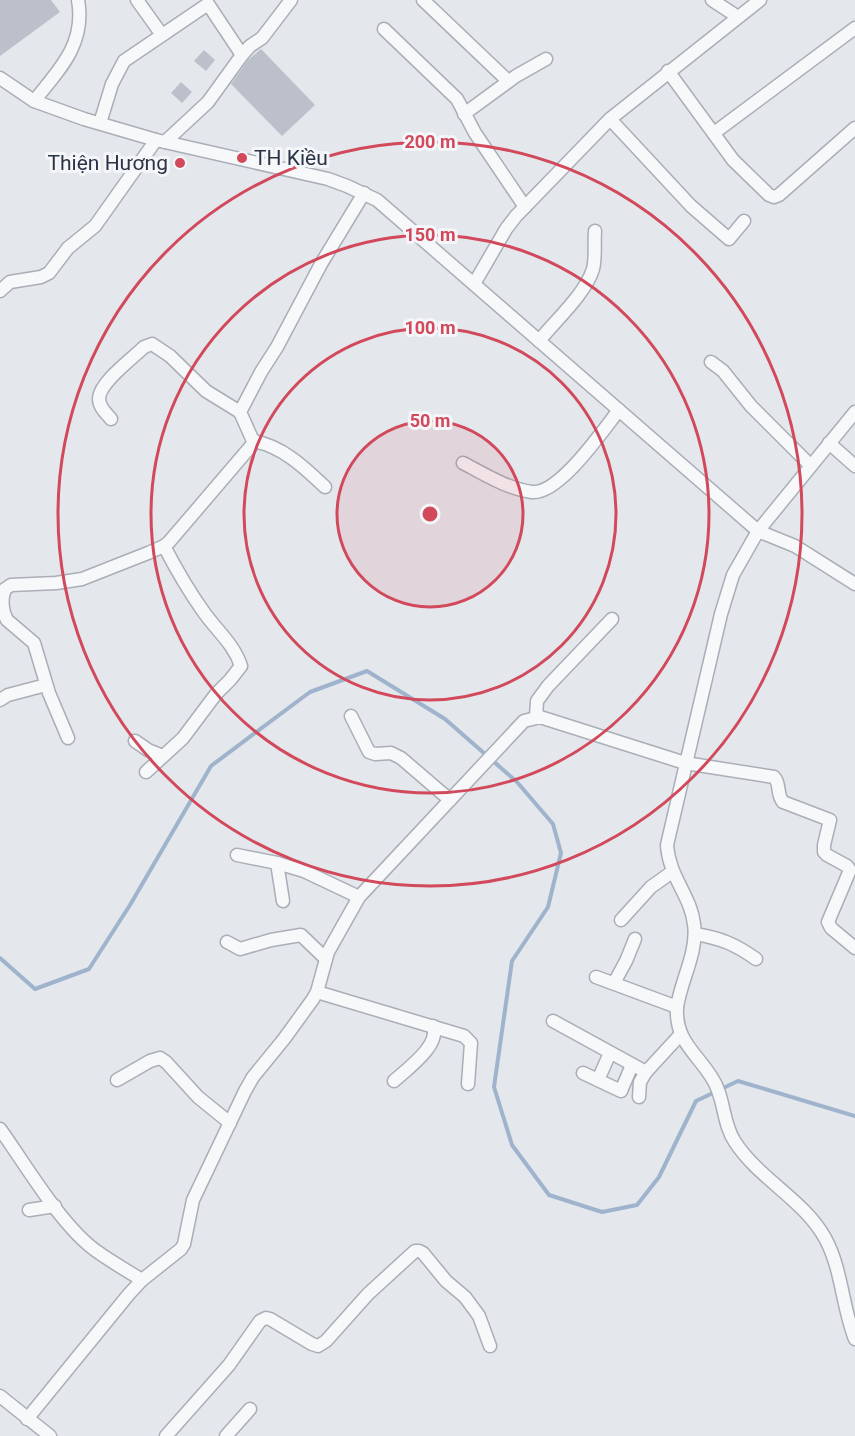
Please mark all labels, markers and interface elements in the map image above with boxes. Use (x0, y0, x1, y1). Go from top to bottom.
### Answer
text: 200 m (404, 131, 456, 152)
place label: TH Kiều (254, 146, 328, 170)
place label: Thiện Hương (47, 151, 168, 175)
marker: TH Kiều (235, 151, 249, 165)
marker: Thiện Hương (173, 156, 187, 170)
text: 150 m (404, 224, 456, 245)
text: 100 m (404, 317, 456, 338)
text: 50 m (410, 410, 450, 431)
centre of rings (420, 504, 440, 524)

